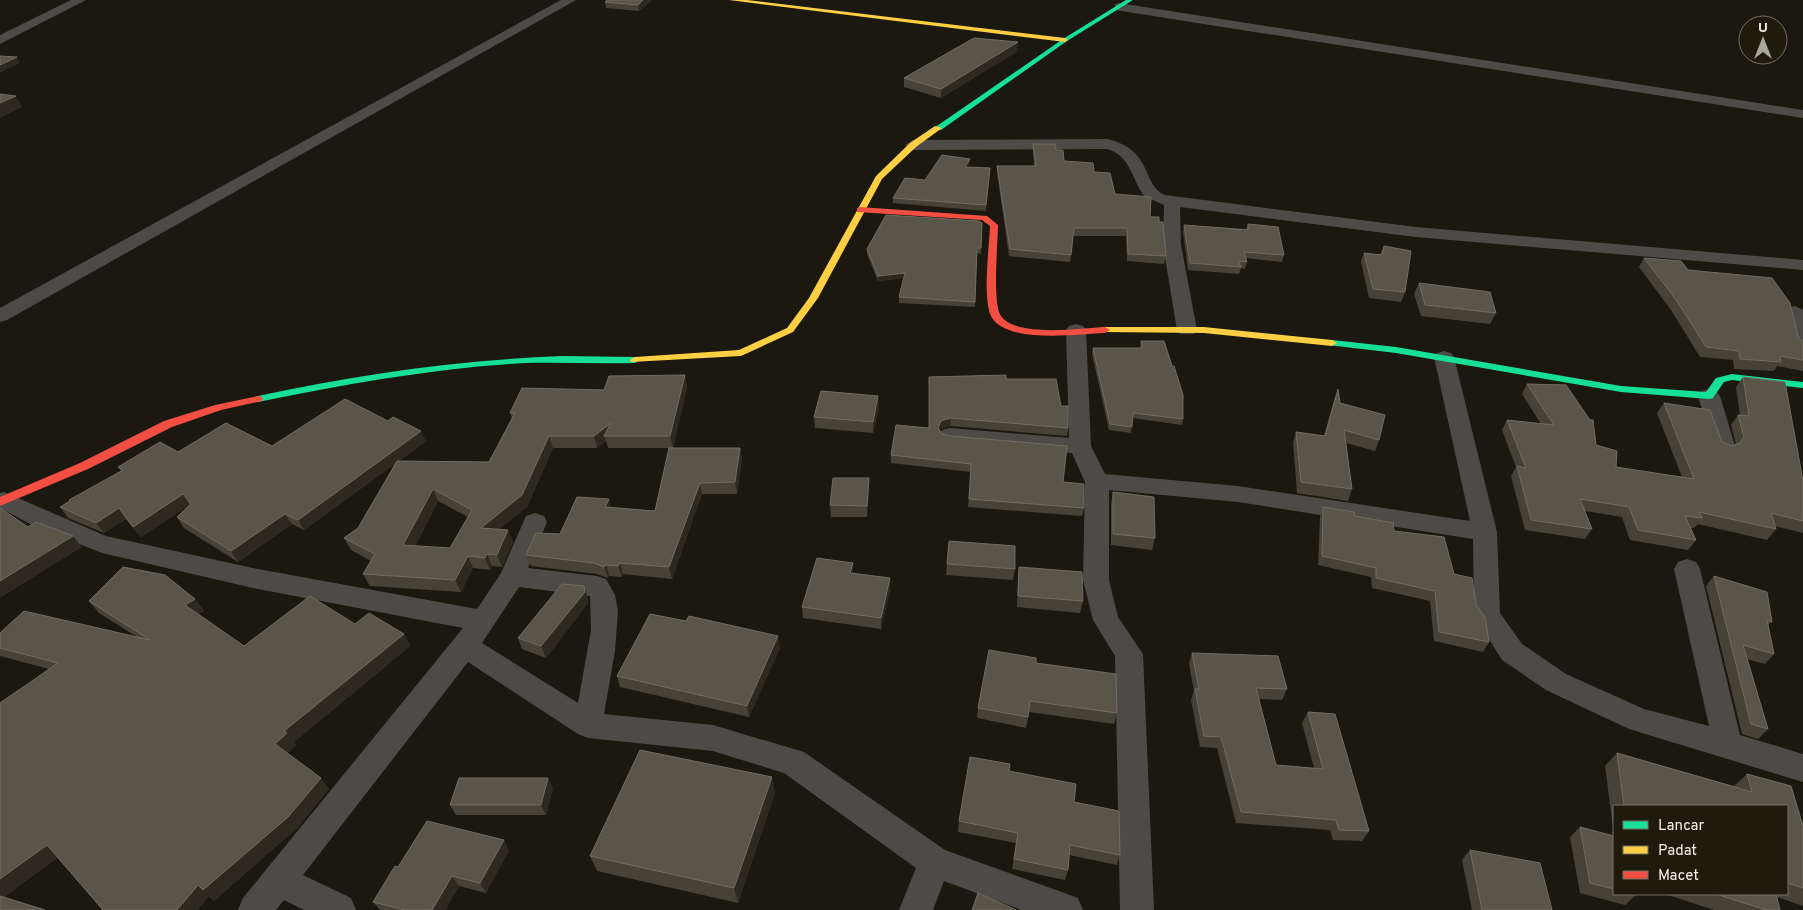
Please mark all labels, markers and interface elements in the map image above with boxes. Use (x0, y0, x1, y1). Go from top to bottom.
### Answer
north arrow (1738, 15, 1788, 65)
text: U (1758, 20, 1768, 37)
legend (1613, 805, 1788, 895)
text: Lancar (1658, 817, 1705, 836)
text: Padat (1658, 842, 1697, 861)
text: Macet (1658, 867, 1699, 886)

